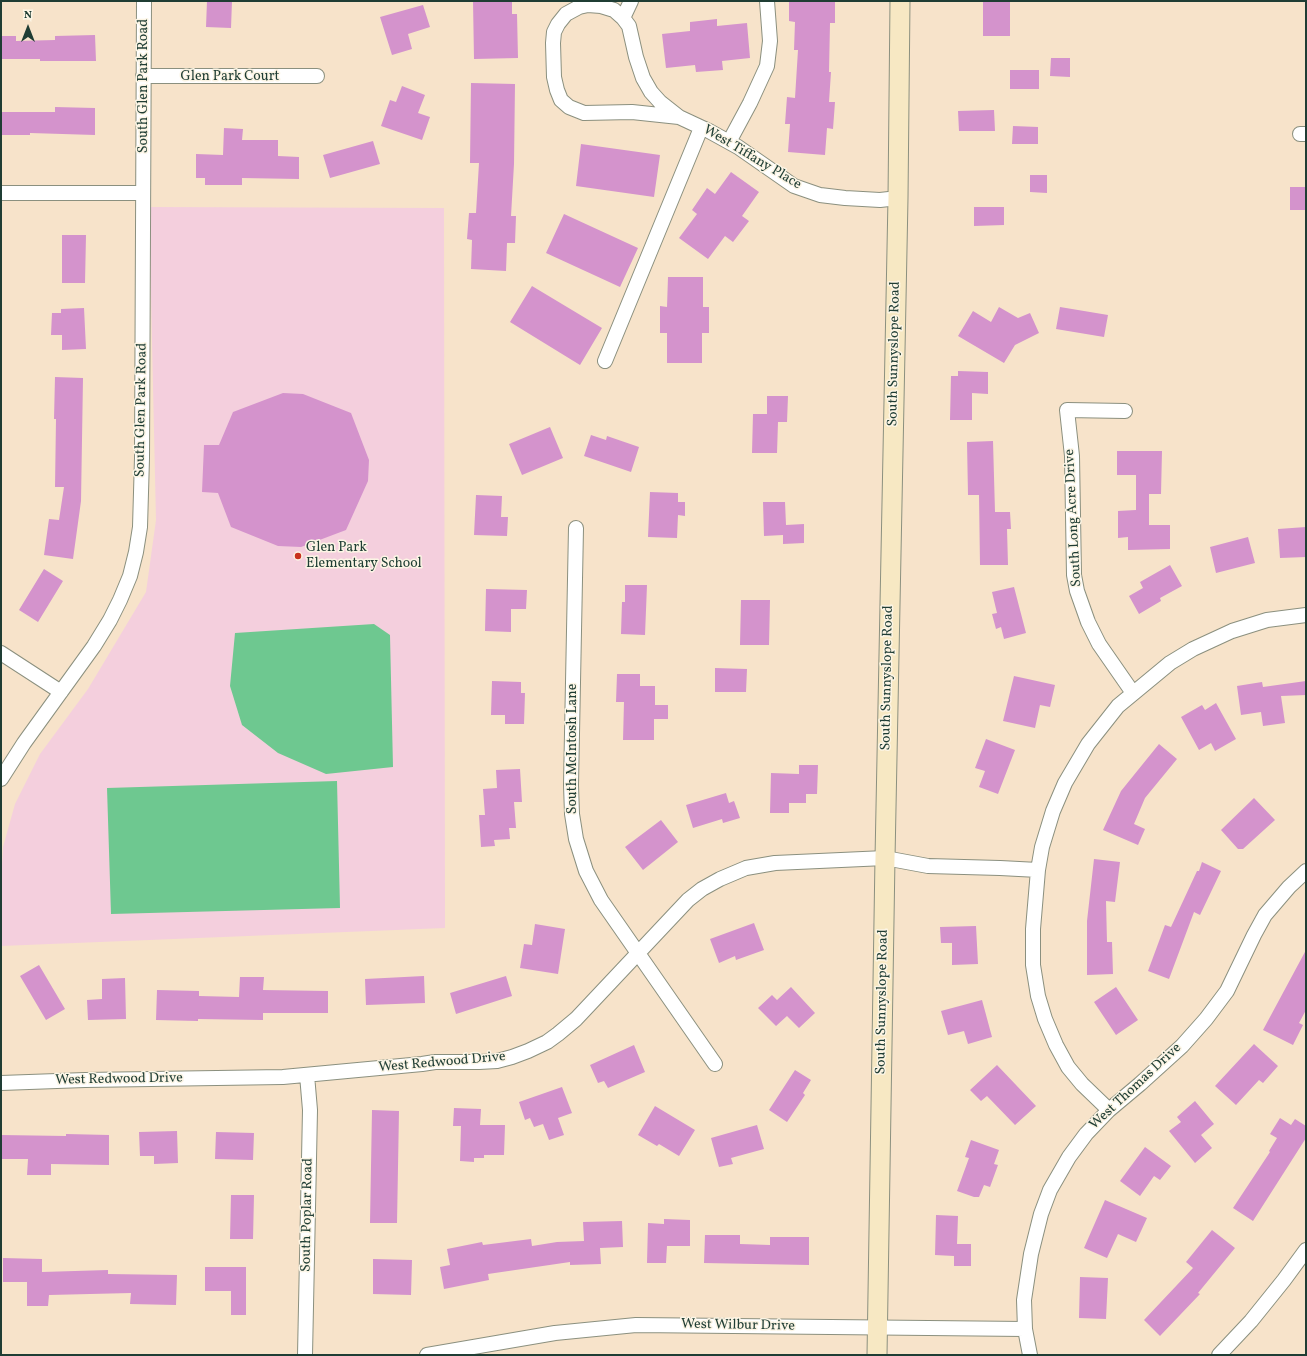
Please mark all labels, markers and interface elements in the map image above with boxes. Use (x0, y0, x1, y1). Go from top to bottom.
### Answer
north arrow (8, 8, 48, 48)
text: N (24, 8, 32, 23)
street label: South Glen Park Road (136, 19, 152, 153)
street label: Glen Park Court (181, 69, 279, 85)
street label: West Tiffany Place (700, 122, 804, 194)
street label: South Sunnyslope Road (885, 281, 905, 427)
street label: South Glen Park Road (132, 343, 152, 477)
street label: South Long Acre Drive (1062, 449, 1086, 587)
place label: Glen Park Elementary School (306, 540, 422, 572)
marker: Glen Park Elementary School (293, 551, 303, 561)
street label: South Sunnyslope Road (878, 605, 898, 751)
street label: South McIntosh Lane (565, 684, 581, 814)
street label: South Sunnyslope Road (873, 929, 893, 1075)
street label: West Thomas Drive (1087, 1040, 1185, 1134)
street label: West Redwood Drive (378, 1049, 506, 1077)
street label: West Redwood Drive (55, 1070, 183, 1090)
street label: South Poplar Road (299, 1158, 317, 1272)
street label: West Wilbur Drive (681, 1317, 795, 1335)

